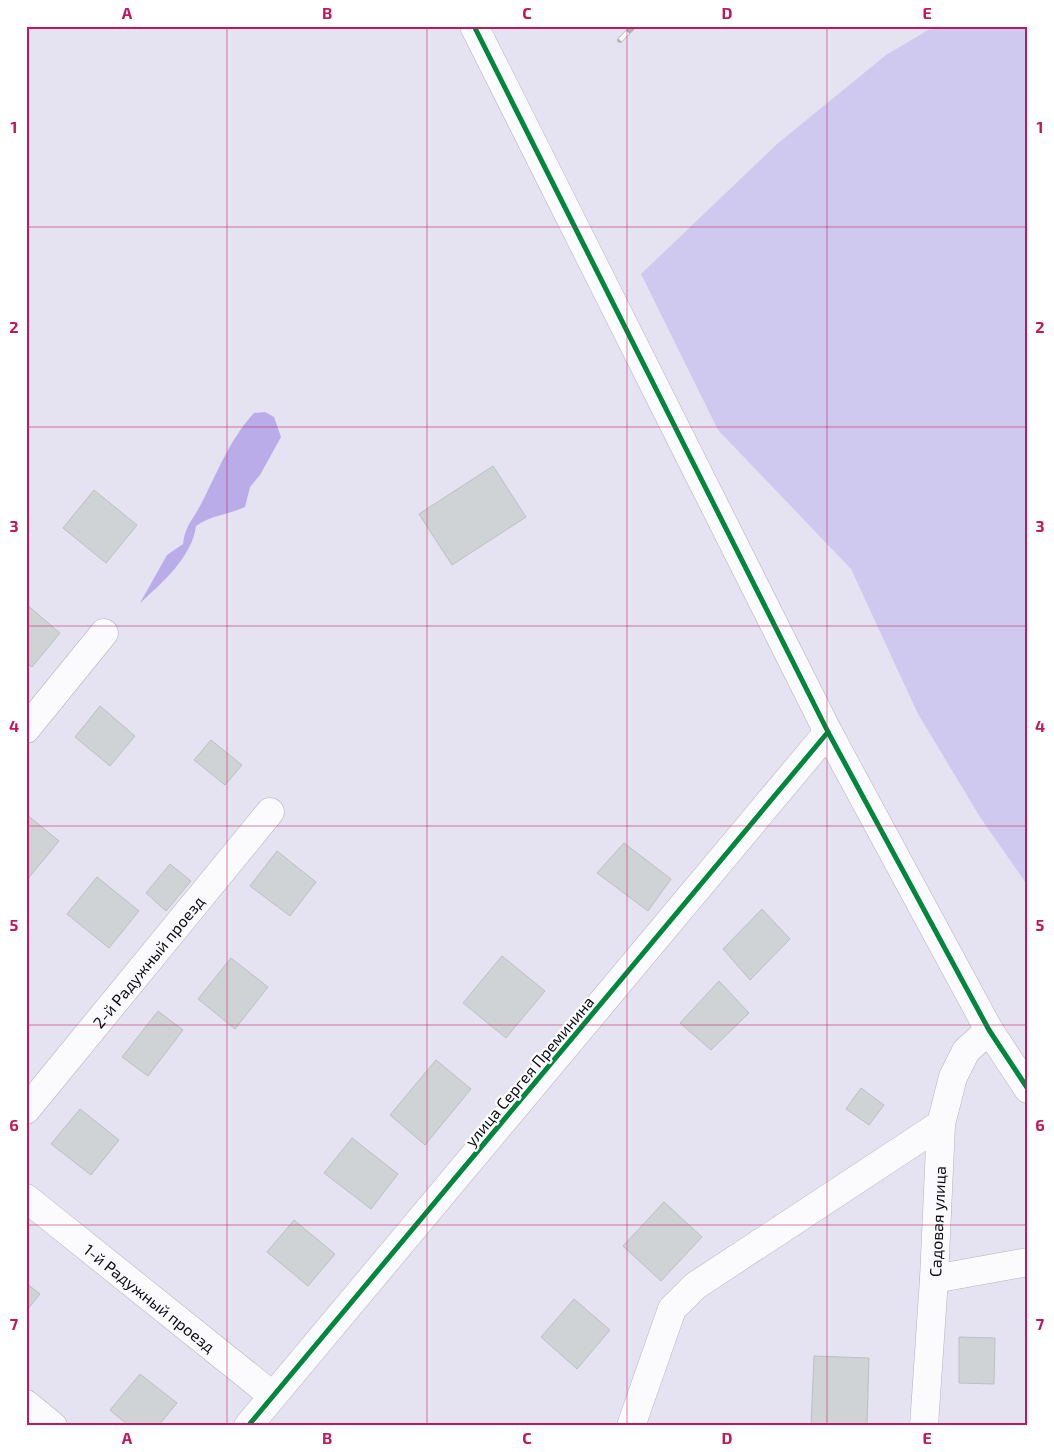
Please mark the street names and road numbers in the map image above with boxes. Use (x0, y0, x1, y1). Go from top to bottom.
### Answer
street label: 2-й Радужный проезд (88, 891, 207, 1031)
street label: улица Сергея Преминина (461, 992, 598, 1151)
street label: Садовая улица (925, 1165, 949, 1277)
street label: 1-й Радужный проезд (81, 1239, 219, 1356)

